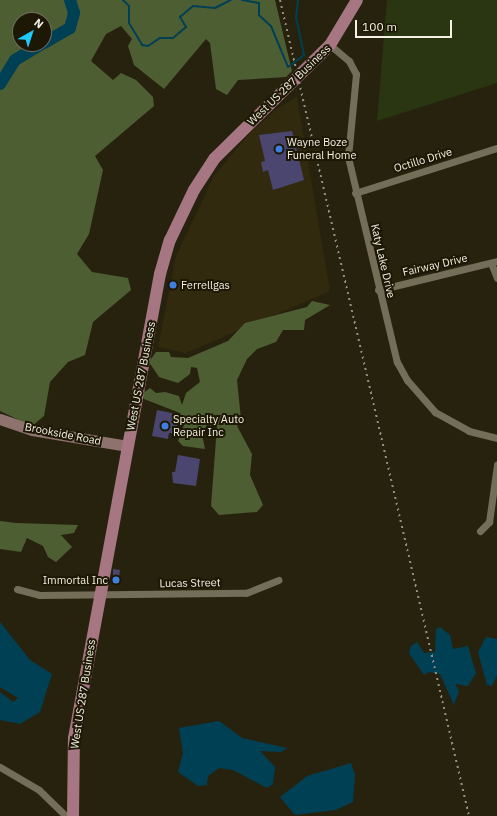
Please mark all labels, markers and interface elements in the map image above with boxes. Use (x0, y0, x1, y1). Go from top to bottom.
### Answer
north arrow (12, 12, 52, 52)
scale bar (357, 12, 454, 38)
text: N (31, 16, 46, 31)
text: 100 m (362, 19, 397, 34)
street label: West US 287 Business (245, 42, 333, 128)
place label: Wayne Boze Funeral Home (287, 136, 356, 162)
marker: Wayne Boze Funeral Home (274, 144, 284, 154)
street label: Octillo Drive (392, 145, 454, 175)
street label: Katy Lake Drive (368, 223, 398, 299)
street label: Fairway Drive (401, 251, 469, 279)
place label: Ferrellgas (181, 278, 230, 292)
marker: Ferrellgas (168, 280, 178, 290)
street label: West US 287 Business (124, 320, 158, 432)
place label: Specialty Auto Repair Inc (173, 413, 244, 439)
street label: Brookside Road (24, 420, 102, 448)
marker: Specialty Auto Repair Inc (160, 421, 170, 431)
place label: Immortal Inc (43, 573, 108, 587)
marker: Immortal Inc (111, 575, 121, 585)
street label: Lucas Street (159, 576, 221, 590)
street label: West US 287 Business (68, 638, 98, 750)

